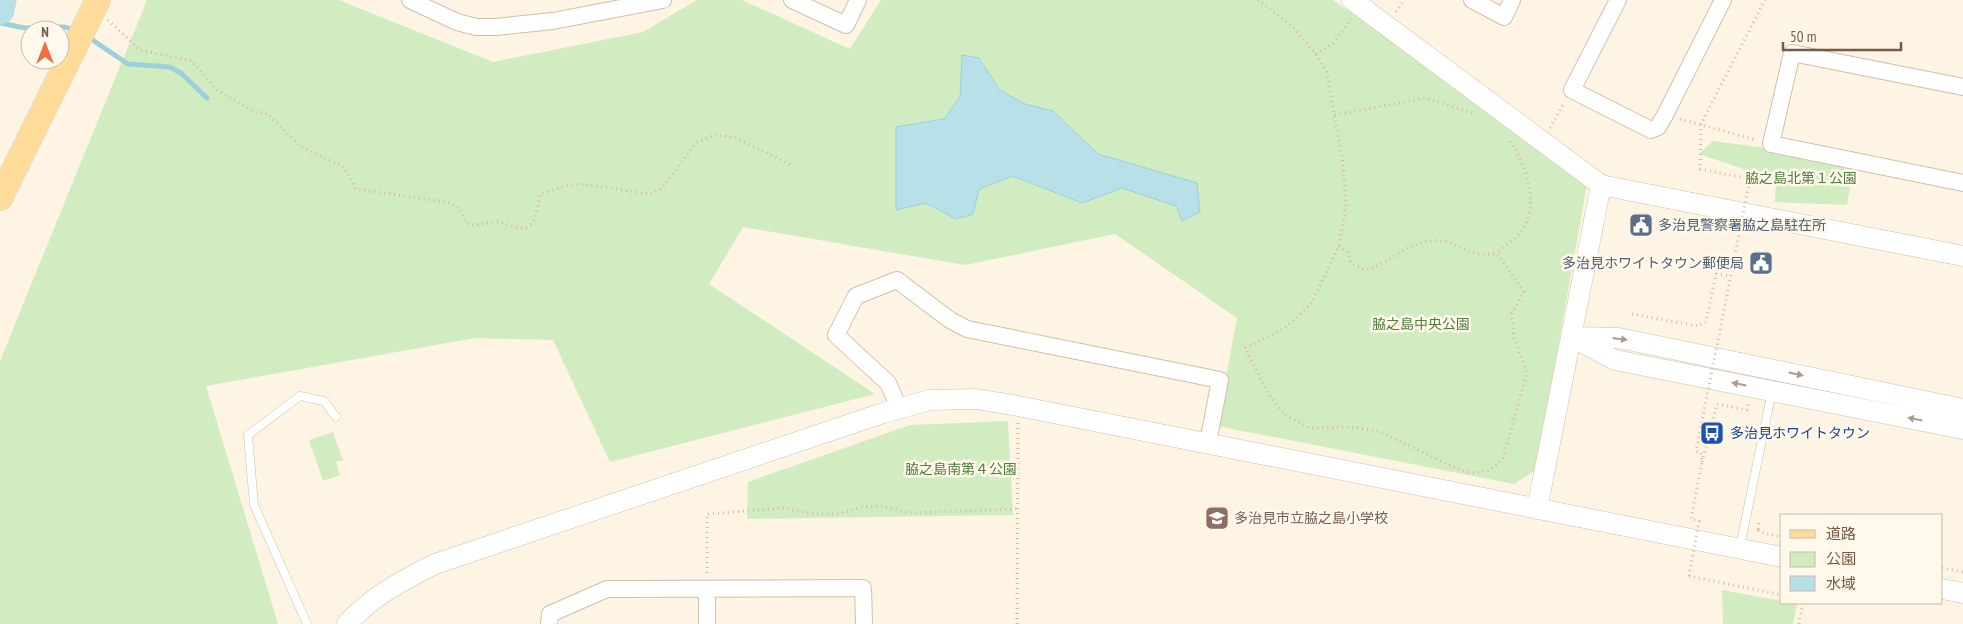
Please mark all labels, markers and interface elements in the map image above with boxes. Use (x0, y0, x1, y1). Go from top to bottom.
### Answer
north arrow (20, 20, 70, 70)
scale bar (1783, 20, 1900, 52)
text: N (41, 23, 49, 41)
text: 50 m (1790, 27, 1816, 46)
park label: 脇之島北第１公園 (1745, 169, 1857, 187)
public building icon: 多治見警察署脇之島駐在所 (1628, 212, 1654, 238)
place label: 多治見警察署脇之島駐在所 (1658, 216, 1826, 234)
public building icon: 多治見ホワイトタウン郵便局 (1748, 250, 1774, 276)
place label: 多治見ホワイトタウン郵便局 (1562, 254, 1744, 272)
park label: 脇之島中央公園 (1372, 315, 1470, 333)
one-way arrow (1612, 335, 1628, 343)
one-way arrow (1788, 371, 1804, 379)
one-way arrow (1731, 380, 1746, 388)
one-way arrow (1908, 415, 1923, 423)
bus stop icon: 多治見ホワイトタウン (1699, 420, 1725, 446)
place label: 多治見ホワイトタウン (1730, 424, 1870, 442)
park label: 脇之島南第４公園 (905, 460, 1017, 478)
school or university icon: 多治見市立脇之島小学校 (1204, 505, 1230, 531)
place label: 多治見市立脇之島小学校 (1234, 509, 1388, 527)
legend (1780, 514, 1943, 604)
text: 道路 (1826, 524, 1856, 543)
text: 公園 (1826, 549, 1856, 568)
text: 水域 (1826, 574, 1856, 593)

